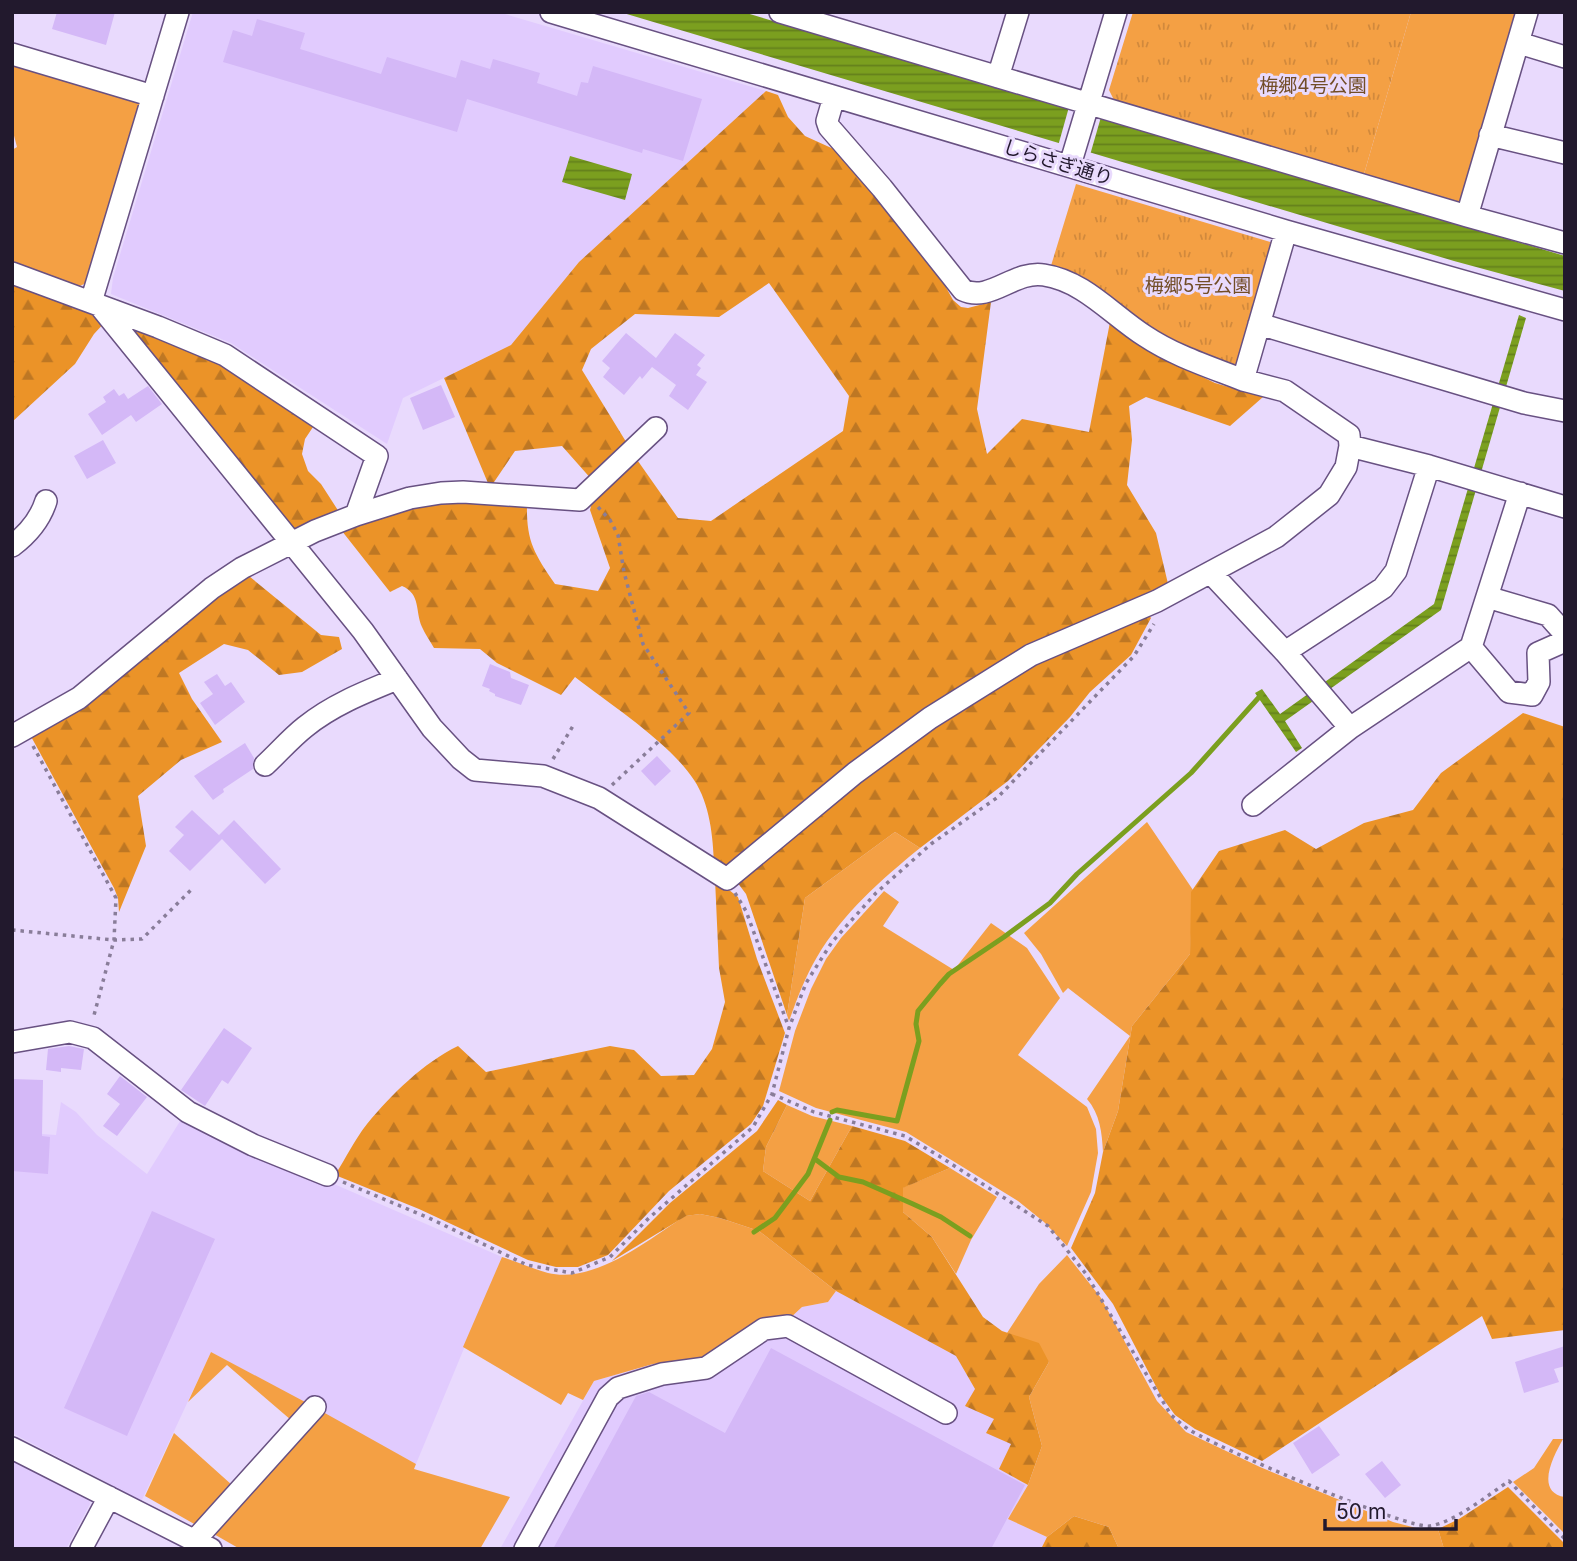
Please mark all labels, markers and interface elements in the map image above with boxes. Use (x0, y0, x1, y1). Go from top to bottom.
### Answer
park label: 梅郷4号公園 (1259, 74, 1367, 97)
street label: しらさぎ通り (1000, 135, 1116, 190)
park label: 梅郷5号公園 (1145, 274, 1251, 297)
scale bar (1325, 1488, 1456, 1532)
text: 50 m (1336, 1499, 1386, 1524)

